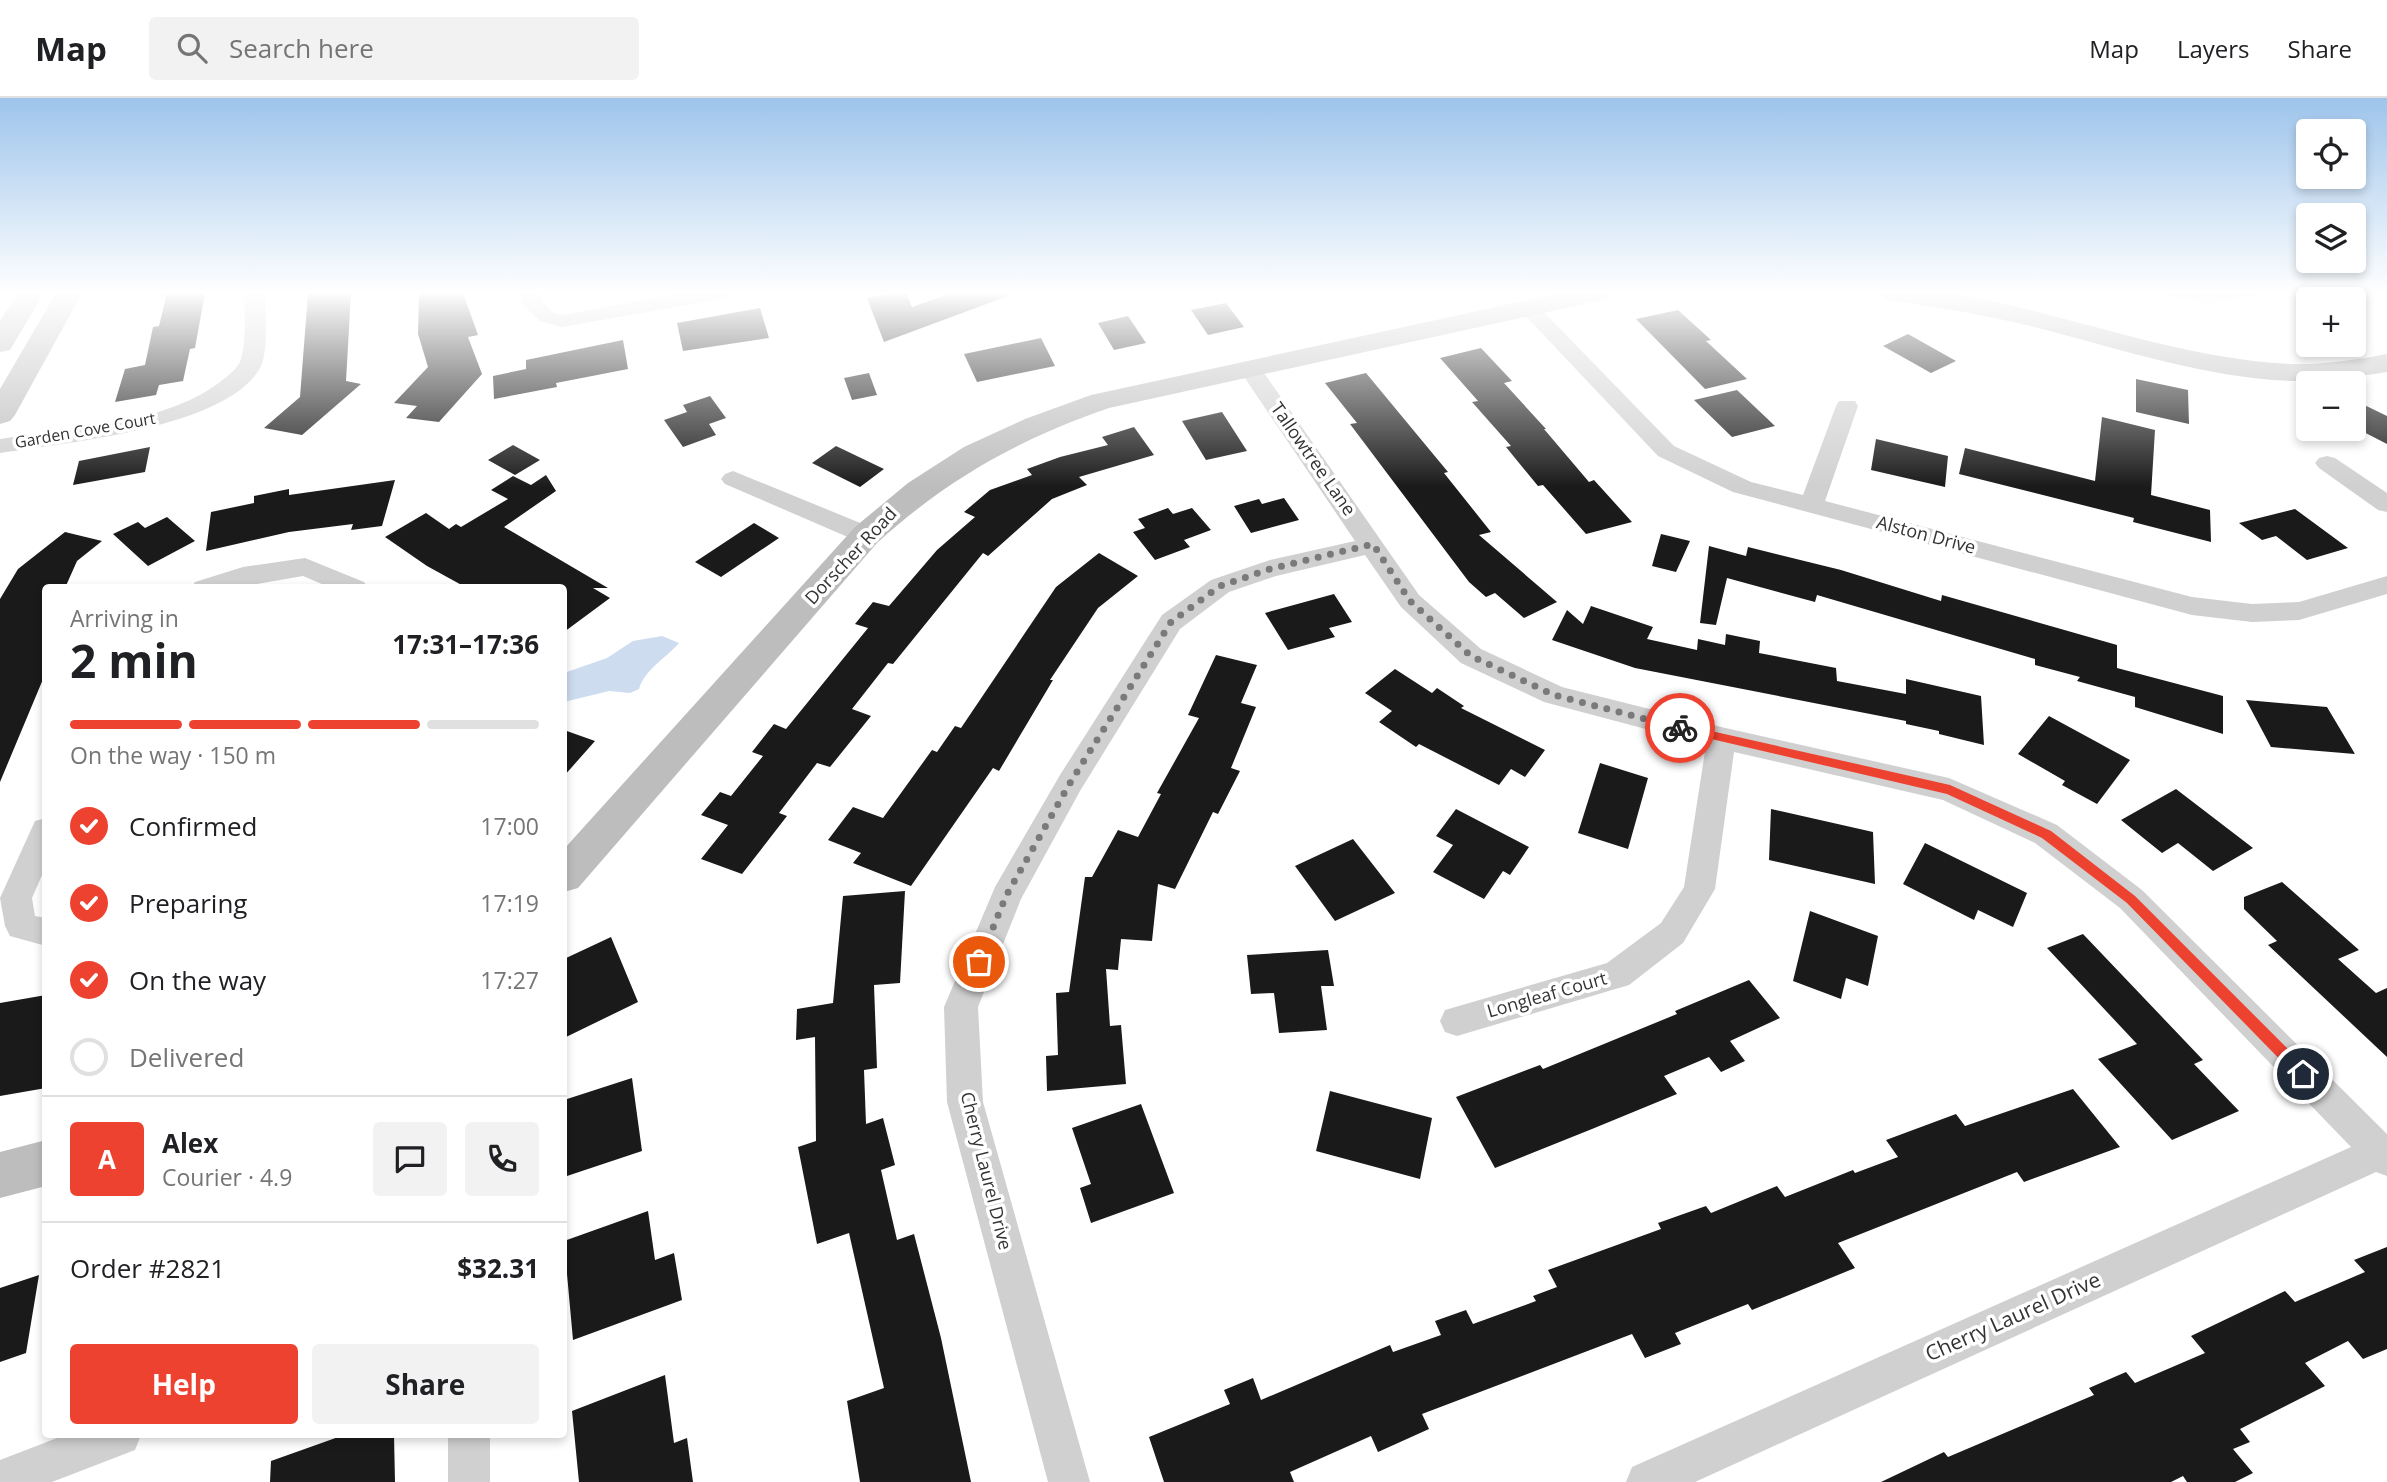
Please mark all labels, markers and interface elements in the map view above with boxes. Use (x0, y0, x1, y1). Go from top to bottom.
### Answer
search box (149, 17, 639, 80)
text: Map (35, 26, 107, 71)
icon: search (173, 29, 211, 67)
text: Search here (229, 30, 374, 66)
text: Map (2089, 32, 2139, 65)
text: Layers (2177, 32, 2250, 65)
text: Share (2288, 32, 2352, 65)
map controls (2296, 119, 2366, 441)
button: locate (2296, 119, 2366, 189)
button: layers (2296, 203, 2366, 273)
button: + (2296, 287, 2366, 357)
button: − (2296, 371, 2366, 441)
street label: Tallowtree Lane (1266, 397, 1362, 520)
street label: Garden Cove Court (13, 407, 157, 453)
street label: Dorscher Road (799, 502, 902, 609)
street label: Alston Drive (1874, 509, 1978, 559)
text: Arriving in (70, 602, 179, 634)
text: 17:31–17:36 (392, 626, 539, 662)
text: 2 min (70, 629, 198, 691)
courier (1645, 693, 1715, 763)
icon: bike (1661, 709, 1699, 747)
text: On the way · 150 m (70, 739, 276, 771)
icon: check (70, 807, 108, 845)
text: Confirmed (129, 808, 257, 844)
text: 17:00 (480, 810, 539, 842)
icon: check (70, 884, 108, 922)
text: Preparing (129, 885, 247, 921)
text: 17:19 (480, 887, 539, 919)
pin (949, 932, 1009, 992)
icon: bag (960, 943, 998, 981)
icon: check (70, 961, 108, 999)
text: On the way (129, 962, 266, 998)
text: 17:27 (480, 964, 539, 996)
street label: Longleaf Court (1484, 965, 1609, 1023)
text: Delivered (129, 1039, 244, 1075)
pin (2273, 1044, 2333, 1104)
icon: home (2284, 1055, 2322, 1093)
street label: Cherry Laurel Drive (956, 1089, 1018, 1252)
button: chat (373, 1122, 447, 1196)
button: phone (465, 1122, 539, 1196)
text: Alex (162, 1125, 218, 1161)
text: A (98, 1141, 116, 1177)
text: Courier · 4.9 (162, 1161, 292, 1193)
text: Order #2821 (70, 1250, 225, 1286)
text: $32.31 (457, 1250, 539, 1286)
street label: Cherry Laurel Drive (1921, 1265, 2105, 1367)
button: Help (70, 1344, 298, 1424)
button: Share (312, 1344, 539, 1424)

